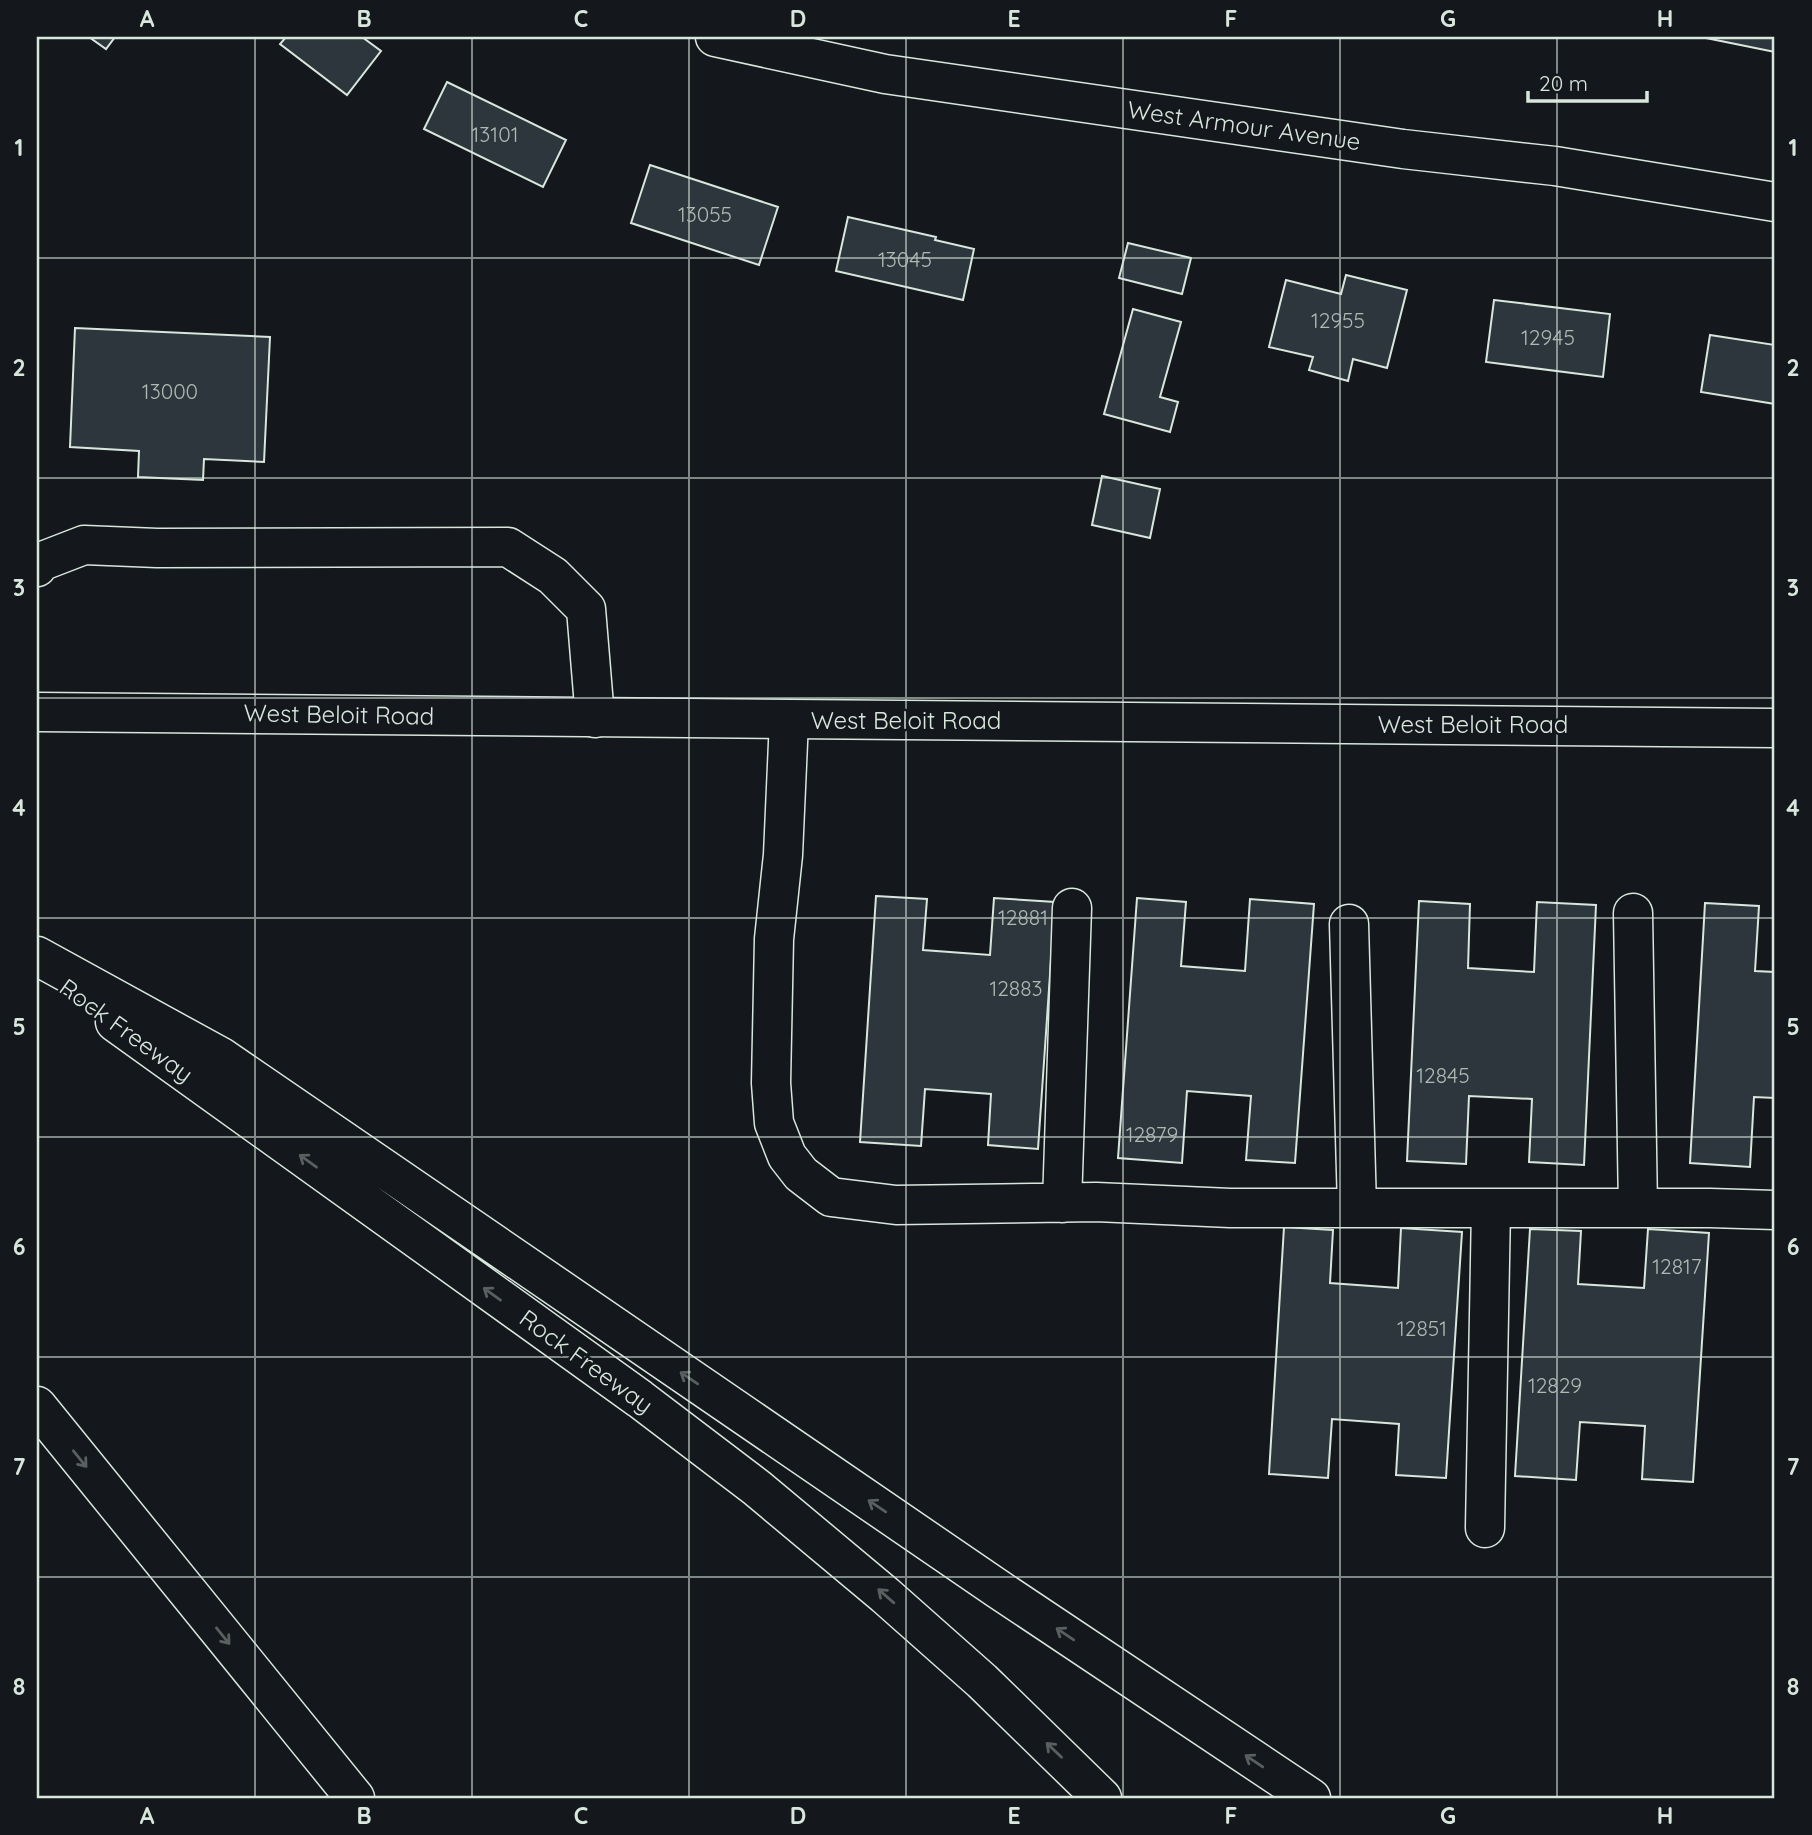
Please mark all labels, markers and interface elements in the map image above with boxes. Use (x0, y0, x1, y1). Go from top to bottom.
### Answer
text: A (140, 4, 155, 33)
text: B (356, 4, 372, 33)
text: C (574, 4, 588, 33)
text: D (790, 4, 806, 33)
text: E (1007, 4, 1021, 33)
text: F (1225, 4, 1237, 33)
text: G (1440, 4, 1456, 33)
text: H (1657, 4, 1673, 33)
scale bar (1528, 60, 1647, 104)
text: 20 m (1539, 70, 1588, 96)
street label: West Armour Avenue (1126, 94, 1363, 156)
house number: 13101 (472, 121, 518, 147)
text: 1 (15, 133, 23, 162)
text: 1 (1789, 133, 1797, 162)
house number: 13055 (678, 201, 732, 227)
house number: 13045 (878, 246, 932, 272)
house number: 12955 (1311, 307, 1365, 333)
house number: 12945 (1521, 324, 1575, 350)
text: 2 (12, 353, 26, 382)
text: 2 (1786, 353, 1800, 382)
house number: 13000 (142, 378, 198, 404)
text: 3 (13, 573, 25, 602)
text: 3 (1787, 573, 1799, 602)
street label: West Beloit Road (243, 697, 435, 731)
street label: West Beloit Road (811, 705, 1001, 735)
street label: West Beloit Road (1378, 709, 1568, 739)
text: 4 (12, 793, 26, 822)
text: 4 (1786, 793, 1800, 822)
house number: 12881 (998, 904, 1048, 930)
street label: Rock Freeway (54, 972, 199, 1089)
house number: 12883 (989, 975, 1043, 1001)
text: 5 (12, 1012, 26, 1041)
text: 5 (1786, 1012, 1800, 1041)
house number: 12845 (1416, 1062, 1470, 1088)
house number: 12879 (1126, 1121, 1178, 1147)
one-way arrow (298, 1154, 317, 1169)
text: 6 (13, 1232, 25, 1261)
text: 6 (1787, 1232, 1799, 1261)
house number: 12817 (1652, 1253, 1702, 1279)
one-way arrow (483, 1287, 502, 1301)
street label: Rock Freeway (514, 1303, 659, 1420)
house number: 12851 (1397, 1315, 1447, 1341)
one-way arrow (680, 1371, 700, 1385)
house number: 12829 (1528, 1372, 1582, 1398)
one-way arrow (72, 1450, 88, 1468)
text: 7 (13, 1452, 26, 1481)
text: 7 (1787, 1452, 1800, 1481)
one-way arrow (868, 1499, 887, 1513)
one-way arrow (878, 1588, 896, 1604)
one-way arrow (216, 1626, 231, 1644)
one-way arrow (1056, 1627, 1076, 1641)
text: 8 (13, 1672, 25, 1701)
text: 8 (1787, 1672, 1799, 1701)
one-way arrow (1045, 1742, 1062, 1759)
one-way arrow (1245, 1753, 1265, 1767)
text: A (140, 1801, 155, 1830)
text: B (356, 1801, 372, 1830)
text: C (574, 1801, 588, 1830)
text: D (790, 1801, 806, 1830)
text: E (1007, 1801, 1021, 1830)
text: F (1225, 1801, 1237, 1830)
text: G (1440, 1801, 1456, 1830)
text: H (1657, 1801, 1673, 1830)

